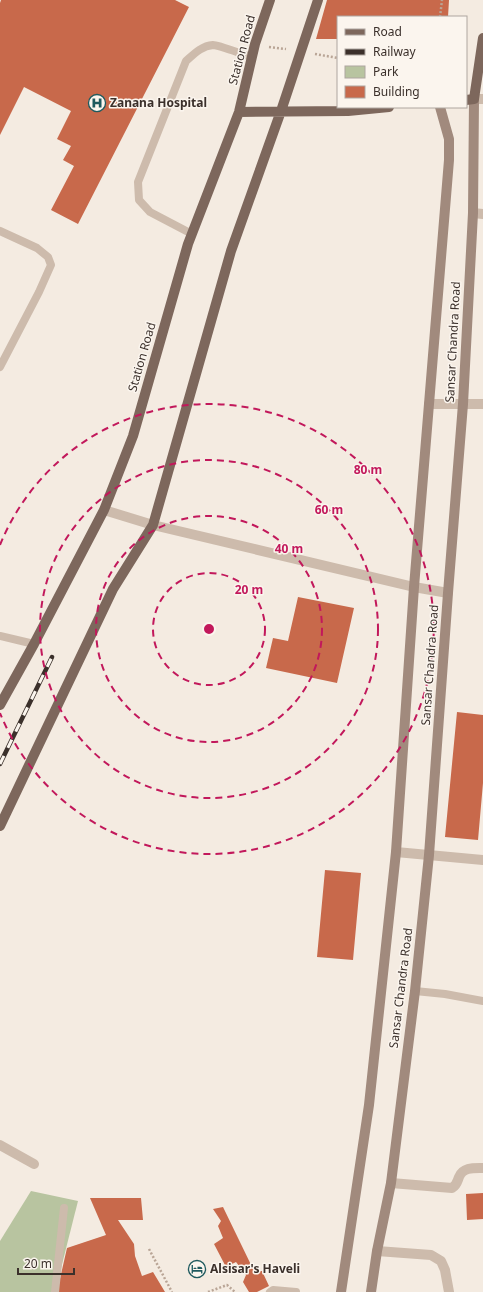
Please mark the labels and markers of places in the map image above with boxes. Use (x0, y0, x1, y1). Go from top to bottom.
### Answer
hospital icon: Zanana Hospital (87, 93, 107, 113)
place label: Zanana Hospital (110, 94, 207, 111)
centre of rings (202, 622, 216, 636)
hotel icon: Alsisar's Haveli (187, 1259, 207, 1279)
place label: Alsisar's Haveli (210, 1260, 300, 1277)

